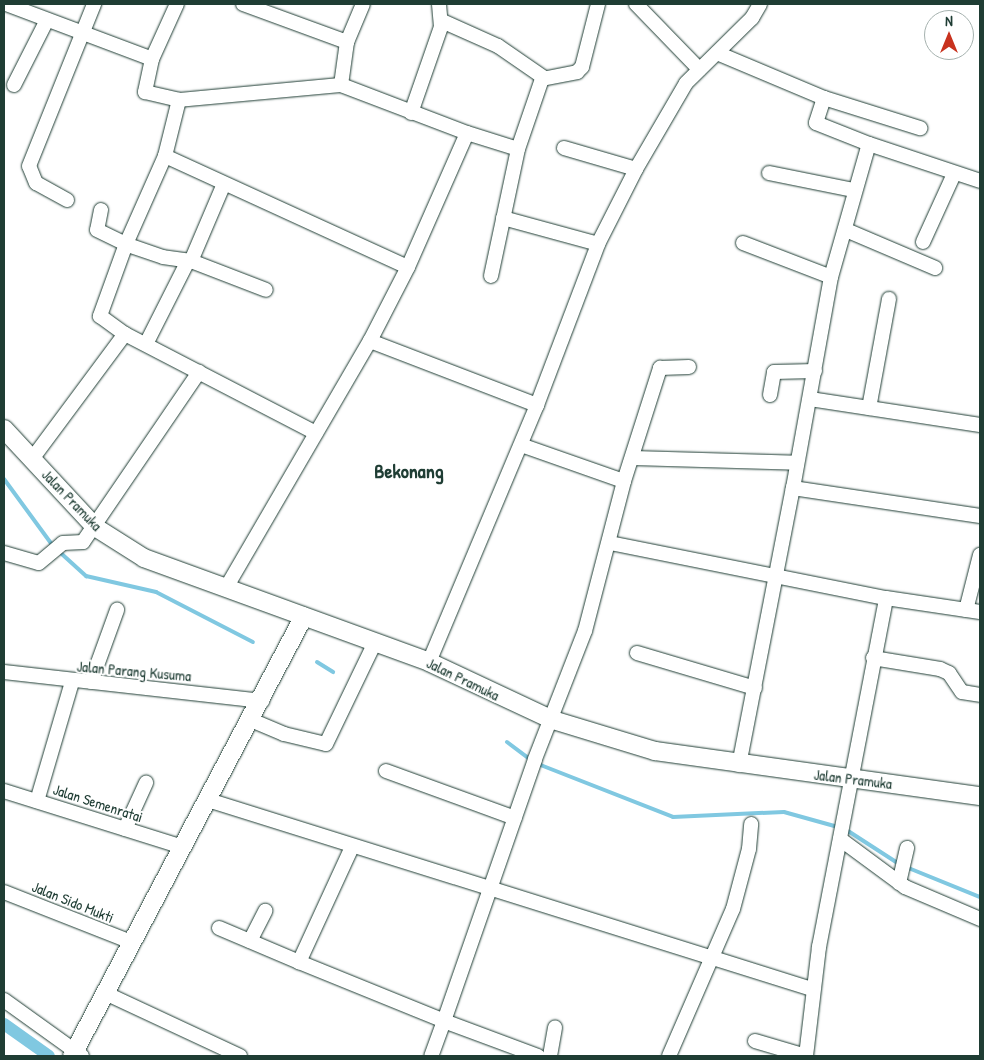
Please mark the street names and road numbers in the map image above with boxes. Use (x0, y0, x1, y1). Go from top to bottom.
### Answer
street label: Jalan Pramuka (38, 465, 106, 535)
street label: Jalan Pramuka (424, 654, 502, 704)
street label: Jalan Parang Kusuma (76, 657, 192, 685)
street label: Jalan Pramuka (813, 765, 893, 793)
street label: Jalan Semenratai (51, 780, 145, 826)
street label: Jalan Sido Mukti (29, 877, 117, 927)

